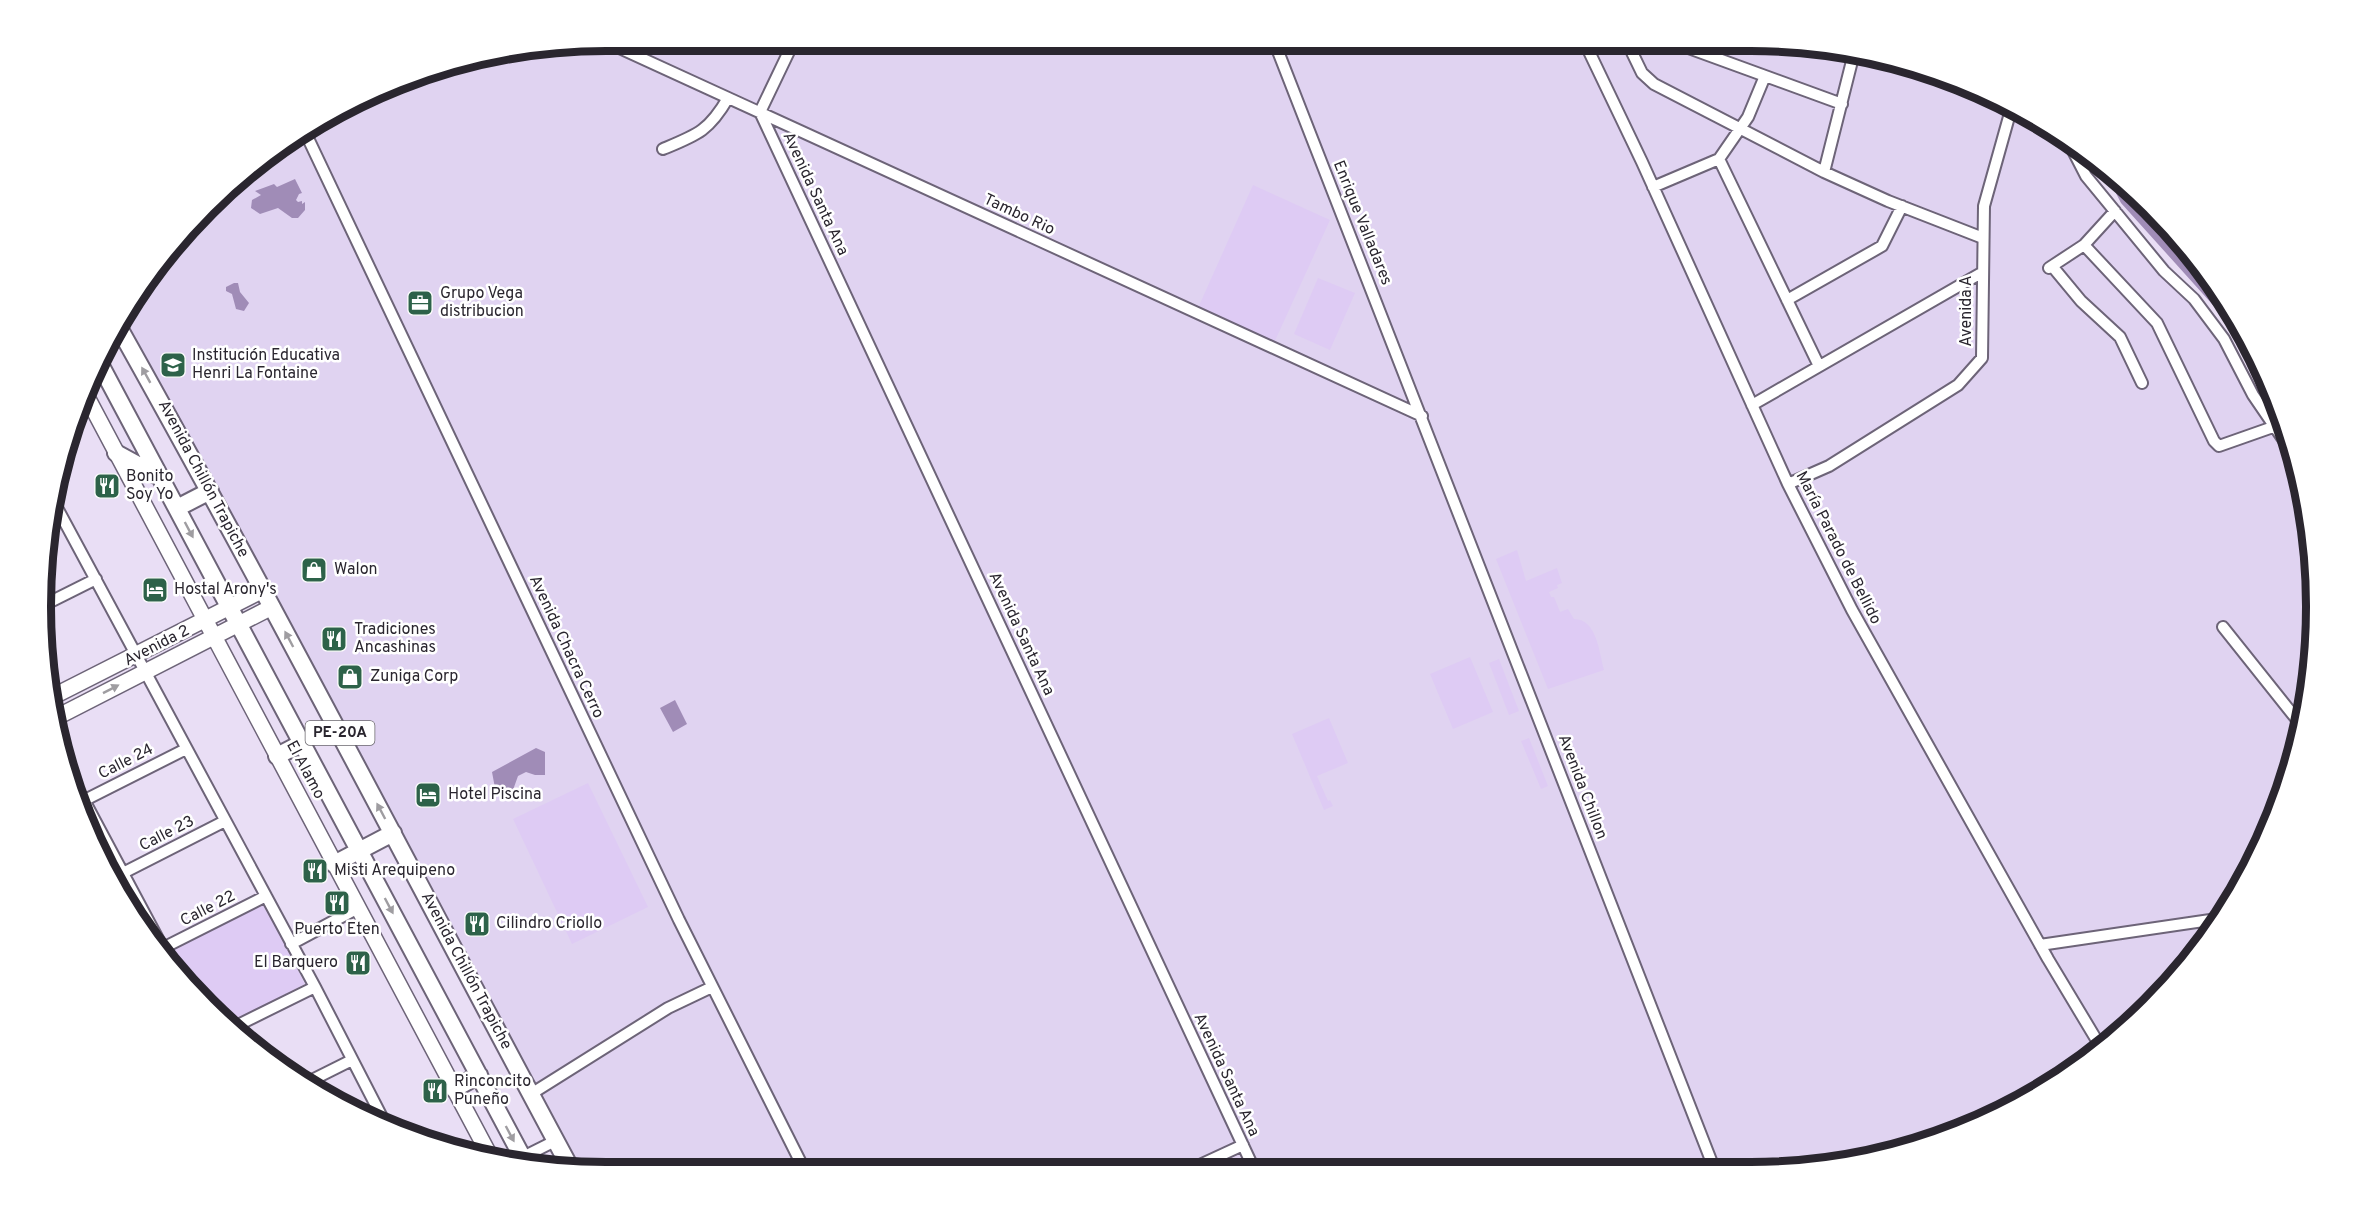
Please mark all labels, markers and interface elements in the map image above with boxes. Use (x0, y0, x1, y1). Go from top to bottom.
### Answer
street label: Avenida Santa Ana (778, 129, 852, 259)
street label: Enrique Valladares (1328, 158, 1396, 288)
street label: Tambo Rio (980, 190, 1058, 240)
street label: Avenida A (1957, 275, 1977, 347)
place label: Grupo Vega distribucion (440, 284, 524, 322)
office icon: Grupo Vega distribucion (405, 288, 435, 318)
place label: Institución Educativa Henri La Fontaine (192, 346, 340, 384)
school or university icon: Institución Educativa Henri La Fontaine (158, 350, 188, 380)
one-way arrow (141, 367, 151, 384)
street label: Avenida Chillón Trapiche (153, 397, 253, 561)
place label: Bonito Soy Yo (126, 467, 173, 505)
street label: María Parado de Bellido (1791, 468, 1885, 628)
restaurant icon: Bonito Soy Yo (92, 471, 122, 501)
one-way arrow (184, 522, 194, 539)
shop icon: Walon (299, 555, 329, 585)
place label: Walon (334, 560, 378, 580)
street label: Avenida Santa Ana (984, 569, 1058, 699)
street label: Avenida Chacra Cerro (524, 572, 608, 722)
hotel icon: Hostal Arony's (140, 575, 170, 605)
place label: Hostal Arony's (174, 580, 277, 600)
place label: Tradiciones Ancashinas (354, 620, 436, 658)
street label: Avenida 2 (121, 621, 193, 671)
restaurant icon: Tradiciones Ancashinas (319, 624, 349, 654)
one-way arrow (284, 630, 294, 647)
shop icon: Zuniga Corp (335, 662, 365, 692)
place label: Zuniga Corp (370, 667, 458, 687)
one-way arrow (102, 684, 119, 694)
road number: PE-20A (306, 721, 374, 745)
street label: Avenida Chillon (1553, 732, 1611, 842)
street label: El Alamo (281, 737, 329, 803)
street label: Calle 24 (95, 740, 157, 784)
hotel icon: Hotel Piscina (413, 780, 443, 810)
place label: Hotel Piscina (448, 785, 542, 805)
one-way arrow (376, 802, 386, 819)
street label: Calle 23 (136, 812, 198, 856)
restaurant icon: Misti Arequipeno (300, 856, 330, 886)
place label: Misti Arequipeno (334, 861, 455, 881)
street label: Calle 22 (177, 887, 239, 931)
restaurant icon: Puerto Eten (322, 888, 352, 918)
street label: Avenida Chillón Trapiche (416, 889, 516, 1053)
one-way arrow (384, 898, 394, 915)
restaurant icon: Cilindro Criollo (462, 909, 492, 939)
place label: Cilindro Criollo (496, 914, 602, 934)
place label: Puerto Eten (294, 920, 380, 940)
restaurant icon: El Barquero (343, 948, 373, 978)
place label: El Barquero (254, 953, 338, 973)
street label: Avenida Santa Ana (1189, 1010, 1263, 1140)
place label: Rinconcito Puneño (454, 1072, 531, 1110)
restaurant icon: Rinconcito Puneño (420, 1076, 450, 1106)
one-way arrow (505, 1125, 515, 1143)

